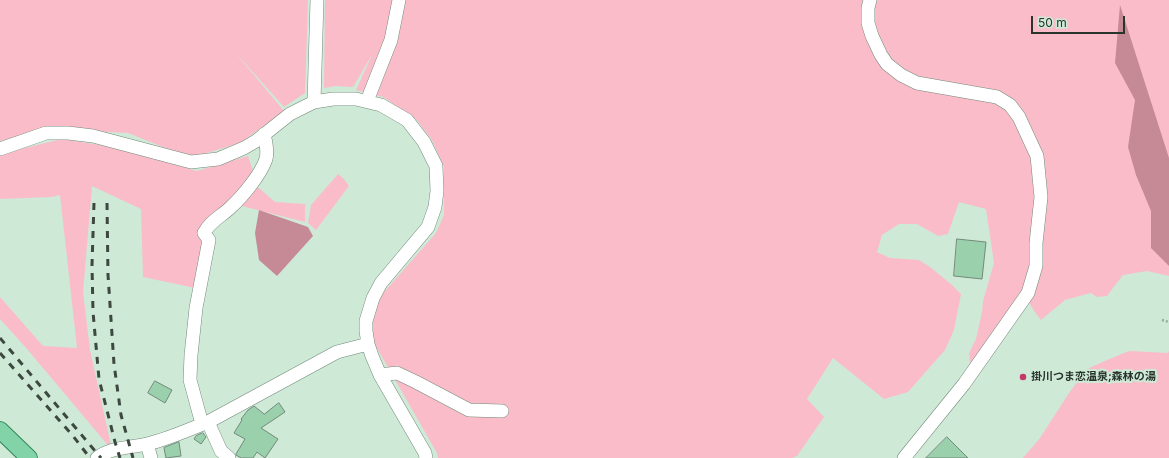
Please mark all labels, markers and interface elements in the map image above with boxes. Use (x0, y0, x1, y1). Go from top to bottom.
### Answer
scale bar (1033, 8, 1127, 34)
text: 50 m (1038, 15, 1067, 30)
place label: 掛川つま恋温泉;森林の湯 (1031, 370, 1156, 384)
marker: 掛川つま恋温泉;森林の湯 (1018, 372, 1028, 382)

